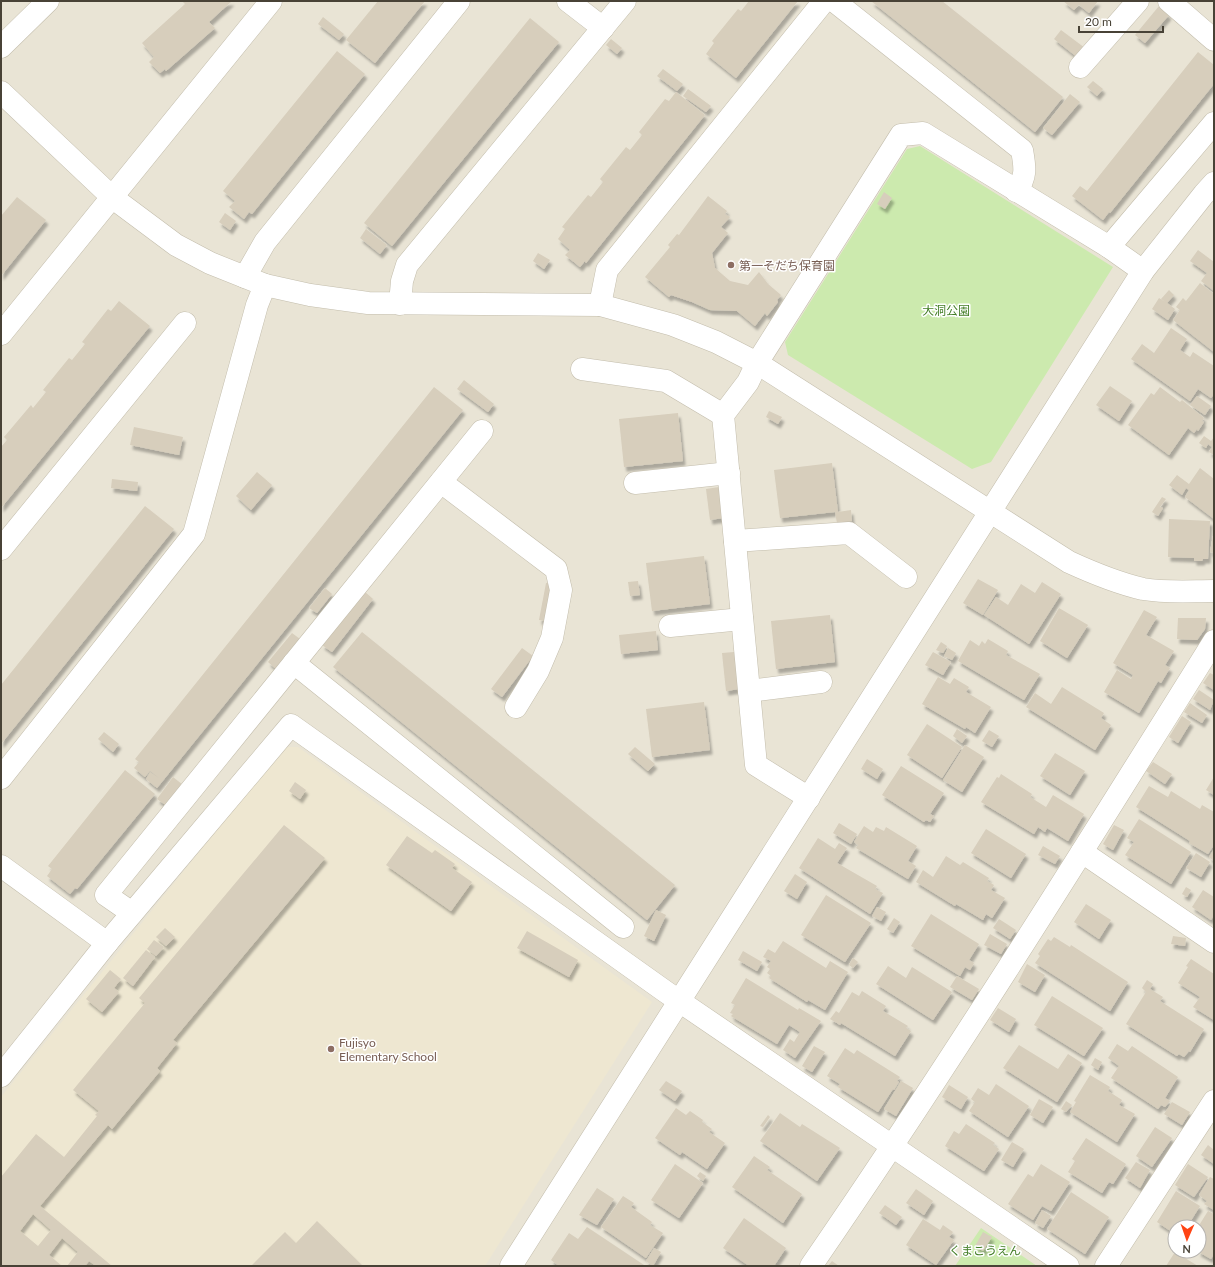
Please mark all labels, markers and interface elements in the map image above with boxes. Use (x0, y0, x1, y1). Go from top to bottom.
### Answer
scale bar (1079, 8, 1163, 34)
text: 20 m (1085, 14, 1112, 29)
place label: 第一そだち保育園 (739, 258, 835, 273)
marker: 第一そだち保育園 (726, 260, 736, 270)
park label: 大洞公園 (922, 303, 970, 318)
place label: Fujisyo Elementary School (339, 1035, 437, 1064)
marker: Fujisyo Elementary School (326, 1044, 336, 1054)
north arrow (1167, 1219, 1207, 1259)
park label: くまこうえん (949, 1243, 1021, 1258)
text: N (1182, 1243, 1191, 1256)

